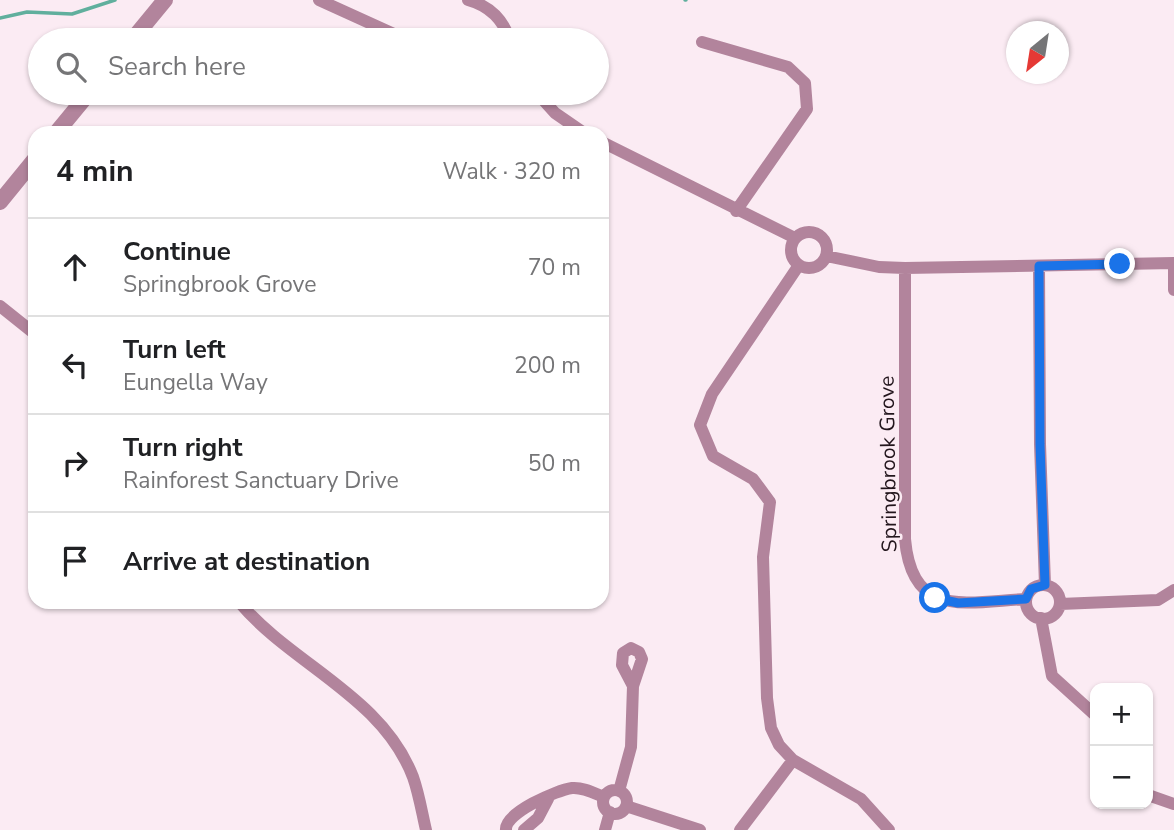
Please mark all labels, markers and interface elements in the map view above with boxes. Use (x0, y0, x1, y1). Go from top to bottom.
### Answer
north arrow (1006, 21, 1069, 84)
search box (28, 28, 609, 105)
icon: search (52, 48, 90, 86)
text: Search here (108, 49, 246, 84)
text: 4 min (56, 151, 134, 192)
text: Walk · 320 m (442, 156, 581, 187)
text: Continue (123, 234, 231, 269)
icon: ahead (56, 248, 94, 286)
route end (1104, 248, 1135, 279)
text: 70 m (528, 252, 581, 283)
text: Springbrook Grove (123, 269, 316, 300)
text: Turn left (123, 332, 226, 367)
icon: left (56, 346, 94, 384)
text: 200 m (514, 350, 581, 381)
text: Eungella Way (123, 367, 268, 398)
street label: Springbrook Grove (872, 375, 904, 553)
text: Turn right (123, 430, 242, 465)
icon: right (56, 444, 94, 482)
text: 50 m (528, 448, 581, 479)
text: Rainforest Sanctuary Drive (123, 465, 399, 496)
icon: arrive (56, 542, 94, 580)
text: Arrive at destination (123, 544, 370, 579)
route start (919, 582, 950, 613)
map controls (1090, 683, 1153, 809)
button: + (1090, 683, 1153, 746)
button: − (1090, 746, 1153, 809)

